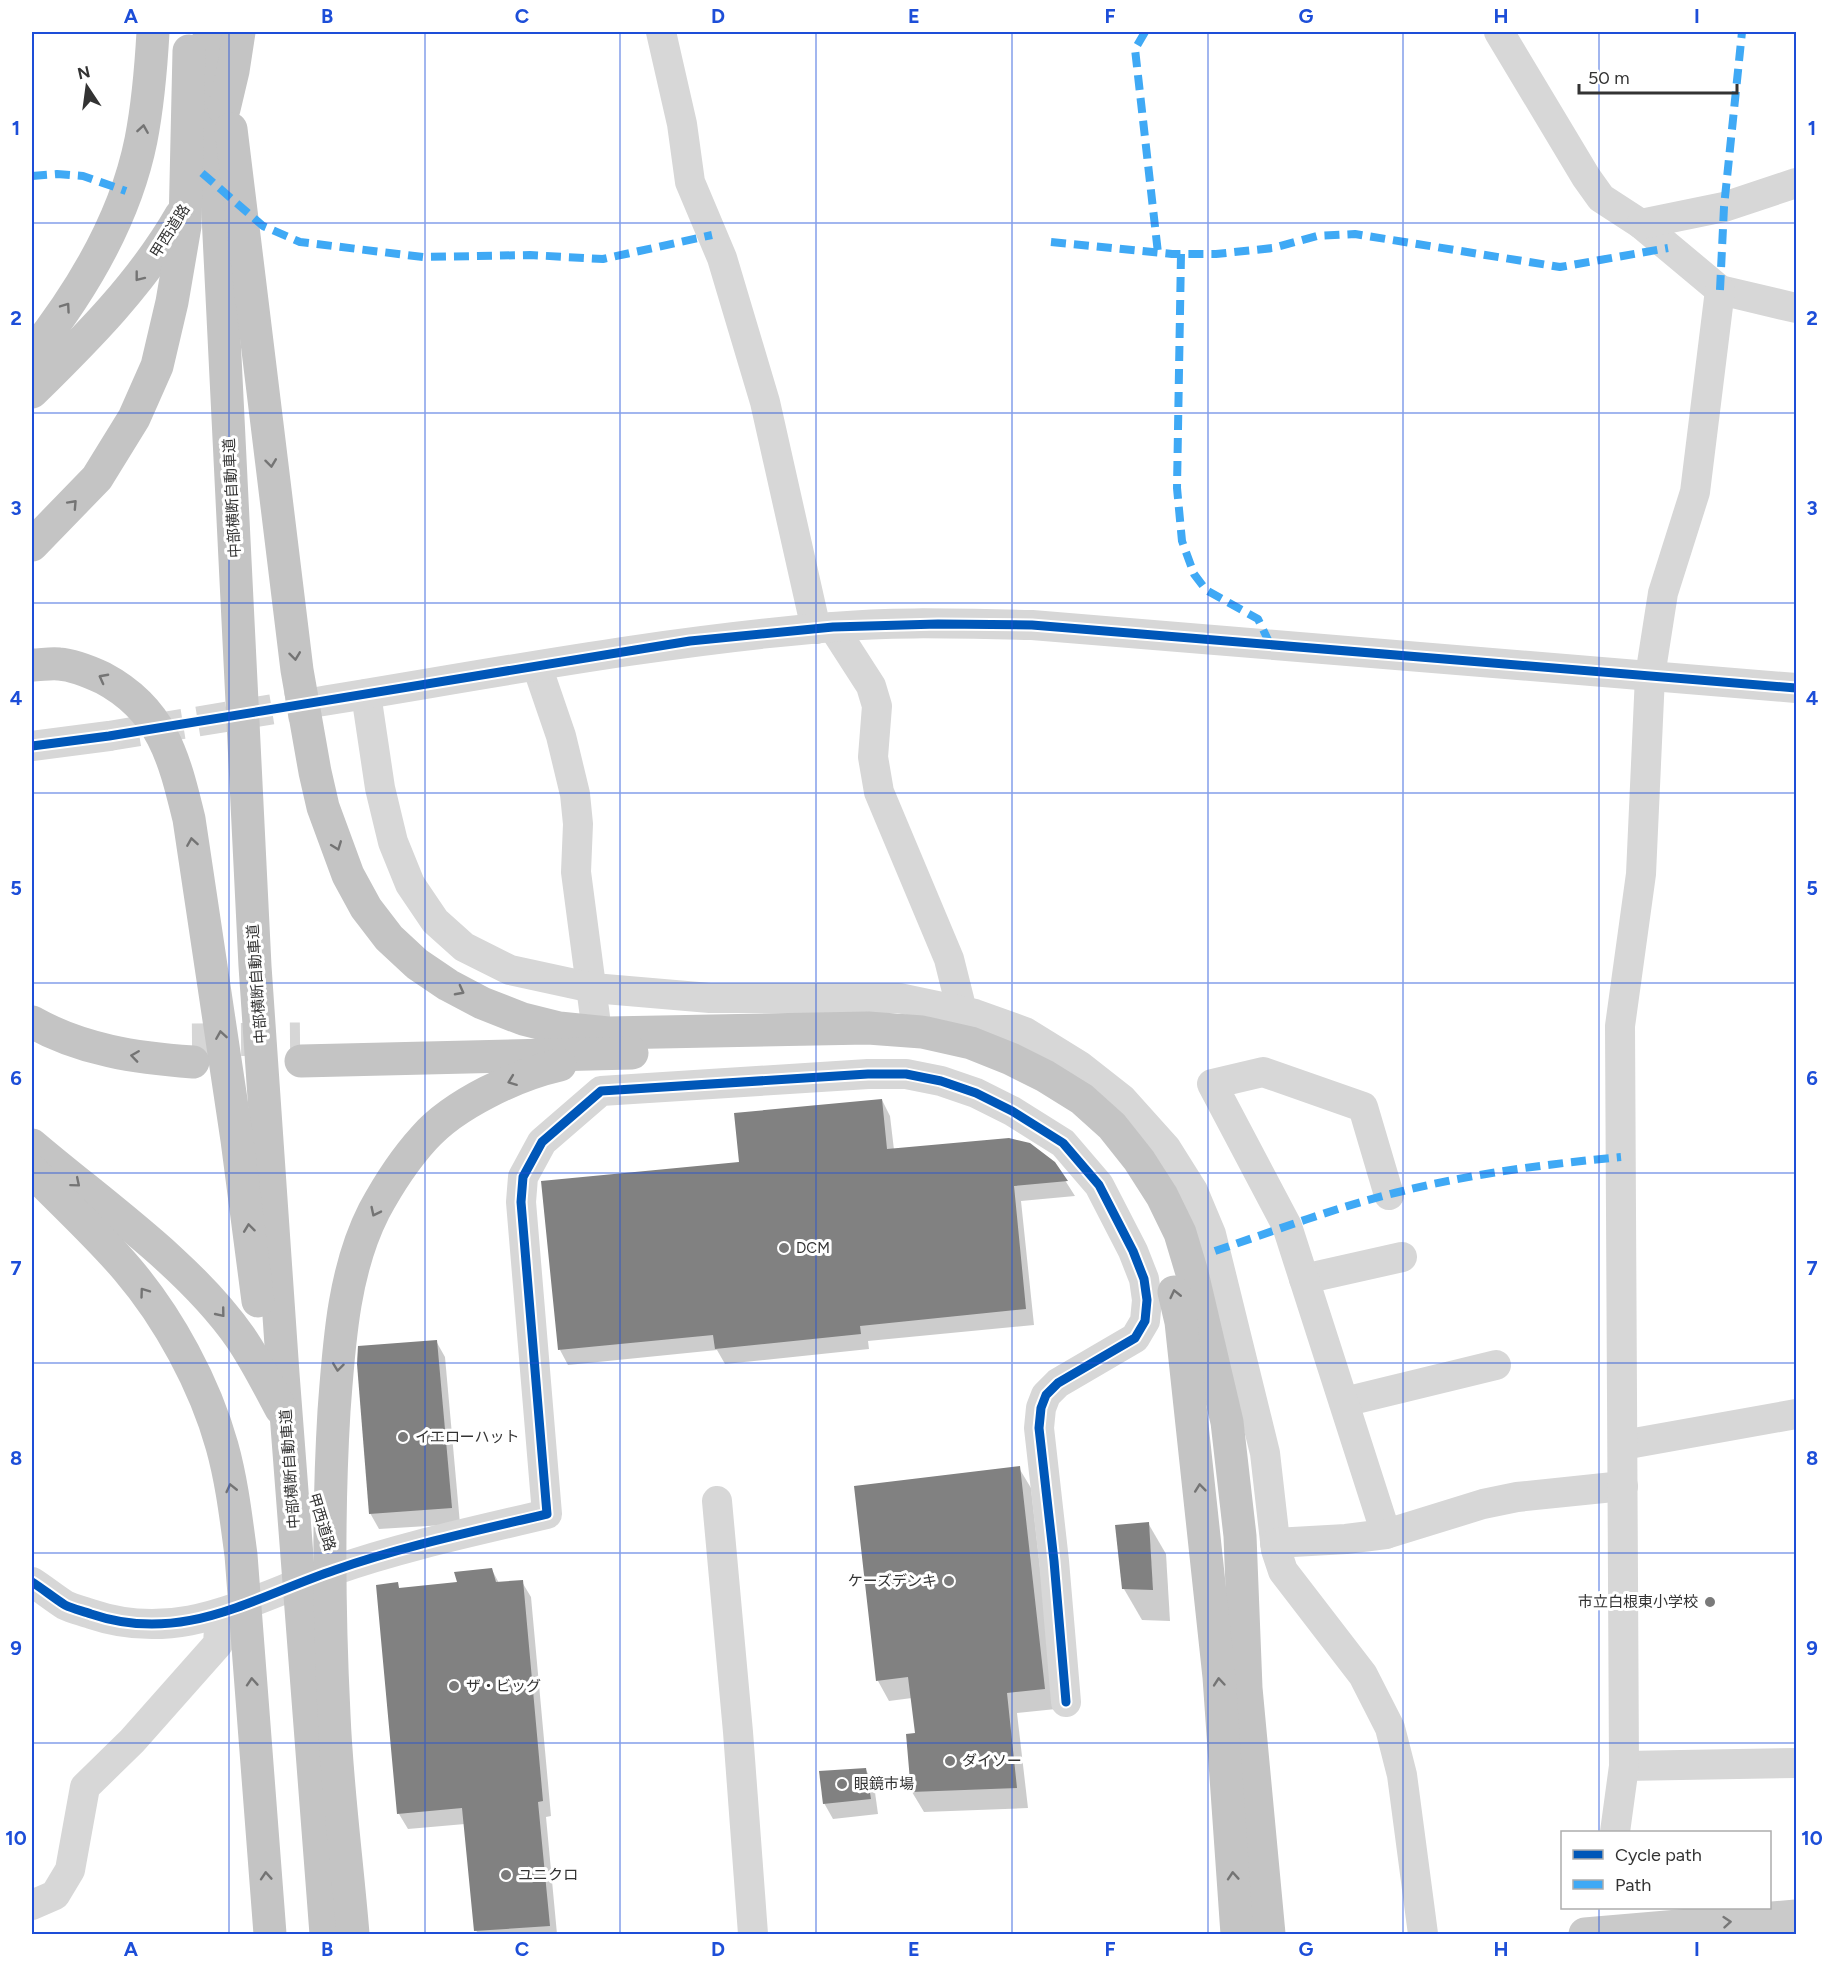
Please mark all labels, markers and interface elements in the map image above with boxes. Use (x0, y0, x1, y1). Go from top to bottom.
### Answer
text: A (124, 4, 139, 28)
text: B (321, 4, 333, 28)
text: C (515, 4, 529, 28)
text: D (711, 4, 725, 28)
text: E (908, 4, 920, 28)
text: F (1104, 4, 1116, 28)
text: G (1299, 4, 1314, 28)
text: H (1494, 4, 1509, 28)
text: I (1694, 4, 1700, 28)
north arrow (57, 57, 117, 117)
scale bar (1579, 57, 1736, 95)
text: N (76, 62, 92, 84)
text: 50 m (1588, 67, 1630, 89)
text: 1 (12, 116, 20, 140)
text: 1 (1808, 116, 1816, 140)
one-way arrow (136, 125, 148, 134)
street label: 甲西道路 (146, 201, 194, 261)
one-way arrow (135, 270, 146, 281)
one-way arrow (59, 303, 70, 314)
text: 2 (10, 306, 22, 330)
text: 2 (1806, 306, 1818, 330)
street label: 中部横断自動車道 (220, 438, 244, 558)
one-way arrow (264, 458, 277, 467)
text: 3 (10, 496, 22, 520)
text: 3 (1806, 496, 1818, 520)
one-way arrow (66, 500, 77, 510)
one-way arrow (288, 652, 300, 661)
one-way arrow (99, 674, 110, 686)
text: 4 (10, 686, 23, 710)
text: 4 (1806, 686, 1819, 710)
one-way arrow (187, 838, 199, 847)
one-way arrow (329, 841, 342, 851)
text: 5 (10, 876, 22, 900)
text: 5 (1806, 876, 1818, 900)
street label: 中部横断自動車道 (244, 924, 270, 1044)
one-way arrow (454, 984, 464, 995)
one-way arrow (216, 1030, 228, 1040)
one-way arrow (130, 1051, 140, 1063)
text: 6 (10, 1066, 22, 1090)
text: 6 (1806, 1066, 1818, 1090)
one-way arrow (507, 1074, 518, 1086)
one-way arrow (70, 1175, 81, 1186)
one-way arrow (370, 1206, 382, 1217)
one-way arrow (243, 1223, 255, 1233)
place label: DCM (796, 1239, 830, 1257)
marker: DCM (777, 1241, 791, 1255)
text: 7 (10, 1256, 22, 1280)
text: 7 (1806, 1256, 1818, 1280)
one-way arrow (140, 1288, 151, 1299)
one-way arrow (1169, 1290, 1182, 1300)
one-way arrow (213, 1306, 224, 1317)
one-way arrow (332, 1362, 344, 1371)
street label: 中部横断自動車道 (277, 1409, 303, 1529)
place label: イエローハット (415, 1428, 520, 1446)
marker: イエローハット (396, 1430, 410, 1444)
text: 8 (10, 1446, 22, 1470)
text: 8 (1806, 1446, 1818, 1470)
one-way arrow (225, 1483, 238, 1493)
one-way arrow (1194, 1483, 1207, 1492)
street label: 甲西道路 (305, 1491, 339, 1553)
place label: ケーズデンキ (848, 1572, 937, 1590)
marker: ケーズデンキ (942, 1574, 956, 1588)
place label: 市立白根東小学校 (1578, 1593, 1698, 1611)
marker: 市立白根東小学校 (1703, 1595, 1717, 1609)
text: 9 (10, 1636, 22, 1660)
text: 9 (1806, 1636, 1818, 1660)
one-way arrow (246, 1677, 259, 1686)
place label: ザ・ビッグ (466, 1677, 541, 1695)
one-way arrow (1213, 1677, 1226, 1686)
marker: ザ・ビッグ (447, 1679, 461, 1693)
place label: ダイソー (962, 1752, 1022, 1770)
marker: ダイソー (943, 1754, 957, 1768)
place label: 眼鏡市場 (854, 1775, 914, 1793)
marker: 眼鏡市場 (835, 1777, 849, 1791)
text: 10 (5, 1826, 27, 1850)
text: 10 (1801, 1826, 1823, 1850)
legend (1561, 1831, 1771, 1909)
text: Cycle path (1615, 1844, 1702, 1866)
place label: ユニクロ (518, 1866, 578, 1884)
marker: ユニクロ (499, 1868, 513, 1882)
one-way arrow (260, 1872, 273, 1881)
one-way arrow (1227, 1872, 1240, 1881)
text: Path (1615, 1874, 1651, 1896)
one-way arrow (1723, 1916, 1732, 1929)
text: A (124, 1937, 139, 1961)
text: B (321, 1937, 333, 1961)
text: C (515, 1937, 529, 1961)
text: D (711, 1937, 725, 1961)
text: E (908, 1937, 920, 1961)
text: F (1104, 1937, 1116, 1961)
text: G (1299, 1937, 1314, 1961)
text: H (1494, 1937, 1509, 1961)
text: I (1694, 1937, 1700, 1961)

